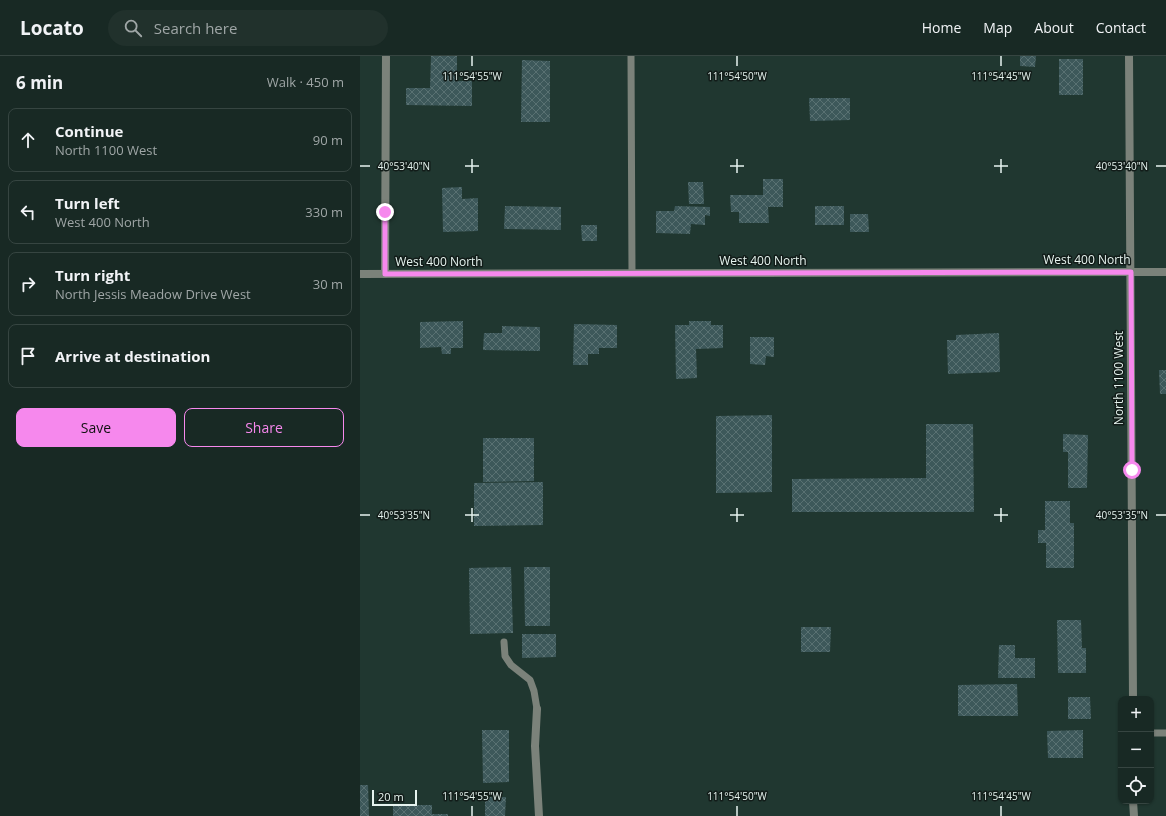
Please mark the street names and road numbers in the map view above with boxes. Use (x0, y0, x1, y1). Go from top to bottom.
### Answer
street label: West 400 North (1043, 251, 1131, 268)
street label: West 400 North (719, 252, 807, 269)
street label: West 400 North (395, 253, 483, 270)
street label: North 1100 West (1110, 331, 1127, 425)

